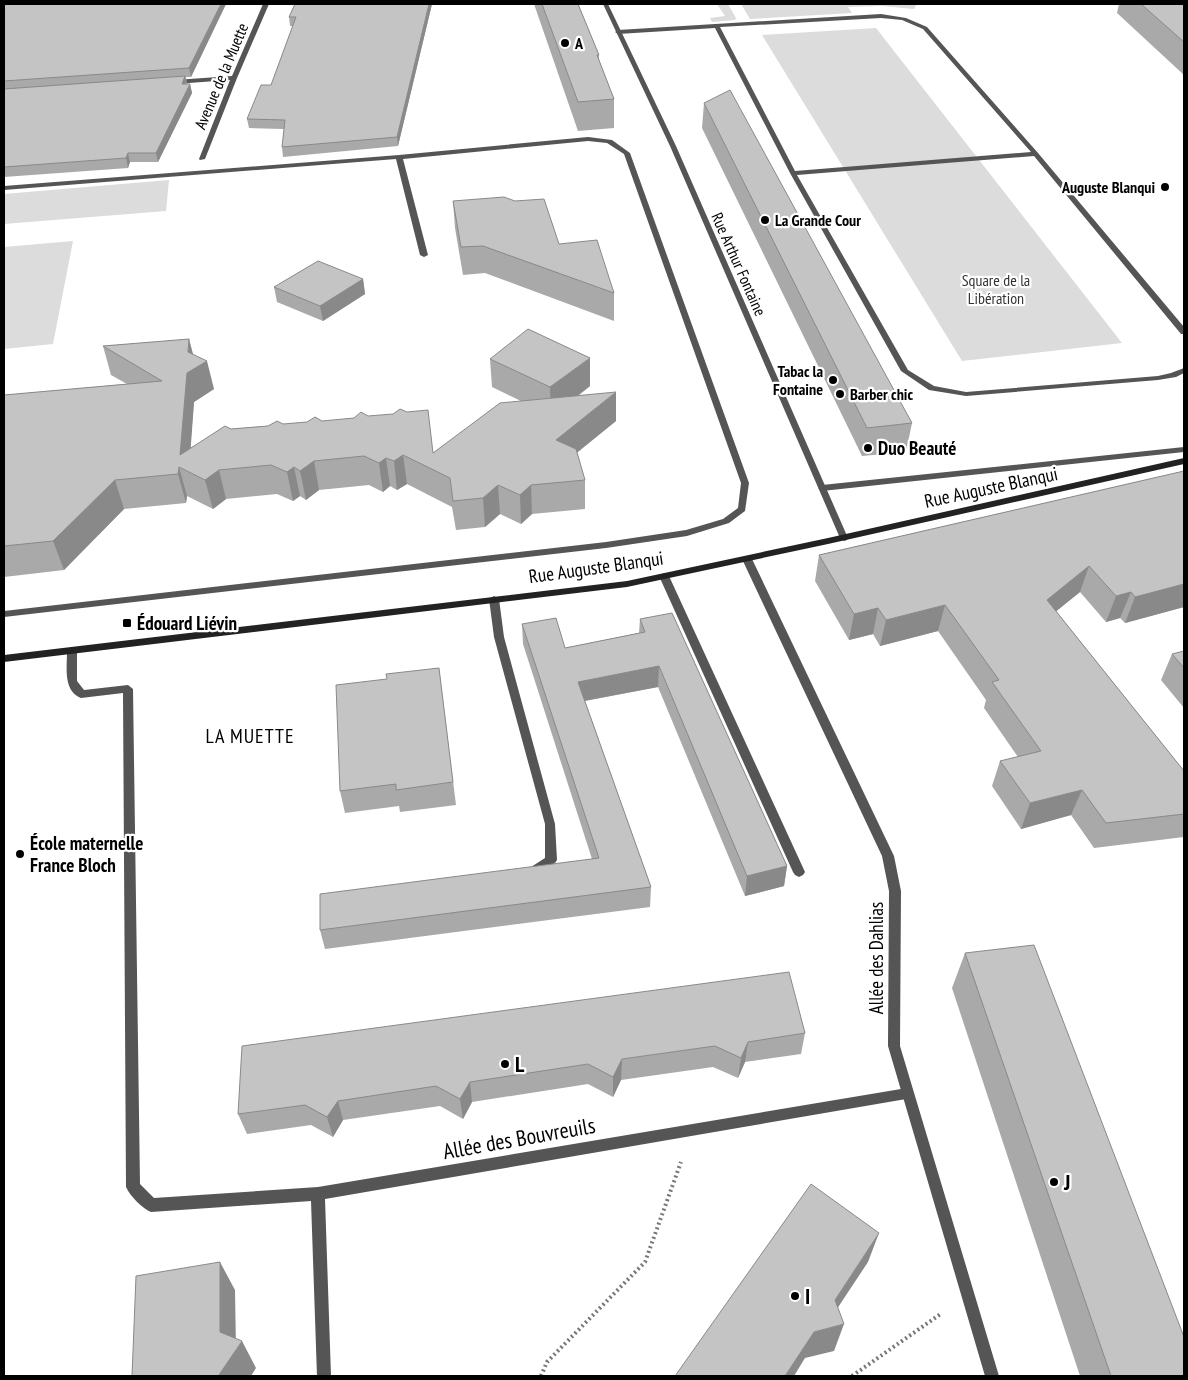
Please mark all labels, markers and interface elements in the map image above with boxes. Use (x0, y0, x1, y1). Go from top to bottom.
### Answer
street label: Avenue de la Muette (190, 20, 252, 132)
place label: A (574, 33, 584, 53)
marker: A (559, 37, 571, 49)
place label: Auguste Blanqui (1061, 177, 1155, 197)
marker: Auguste Blanqui (1159, 181, 1171, 193)
street label: Rue Arthur Fontaine (707, 209, 771, 319)
place label: La Grande Cour (775, 210, 861, 230)
marker: La Grande Cour (759, 214, 771, 226)
park label: Square de la Libération (962, 270, 1030, 308)
place label: Tabac la Fontaine (773, 361, 823, 399)
marker: Tabac la Fontaine (827, 374, 839, 386)
place label: Barber chic (850, 384, 913, 404)
marker: Barber chic (834, 388, 846, 400)
place label: Duo Beauté (878, 436, 956, 460)
marker: Duo Beauté (862, 442, 874, 454)
street label: Rue Auguste Blanqui (922, 461, 1060, 513)
street label: Rue Auguste Blanqui (527, 546, 665, 588)
place label: Édouard Liévin (137, 611, 237, 635)
marker: Édouard Liévin (121, 617, 133, 629)
district label: LA MUETTE (205, 723, 295, 749)
place label: École maternelle France Bloch (30, 831, 143, 877)
marker: École maternelle France Bloch (14, 848, 26, 860)
street label: Allée des Dahlias (864, 902, 888, 1014)
place label: L (515, 1050, 525, 1078)
marker: L (499, 1058, 511, 1070)
street label: Allée des Bouvreuils (441, 1111, 597, 1165)
place label: J (1063, 1168, 1070, 1196)
marker: J (1048, 1176, 1060, 1188)
place label: I (805, 1282, 810, 1310)
marker: I (789, 1290, 801, 1302)

